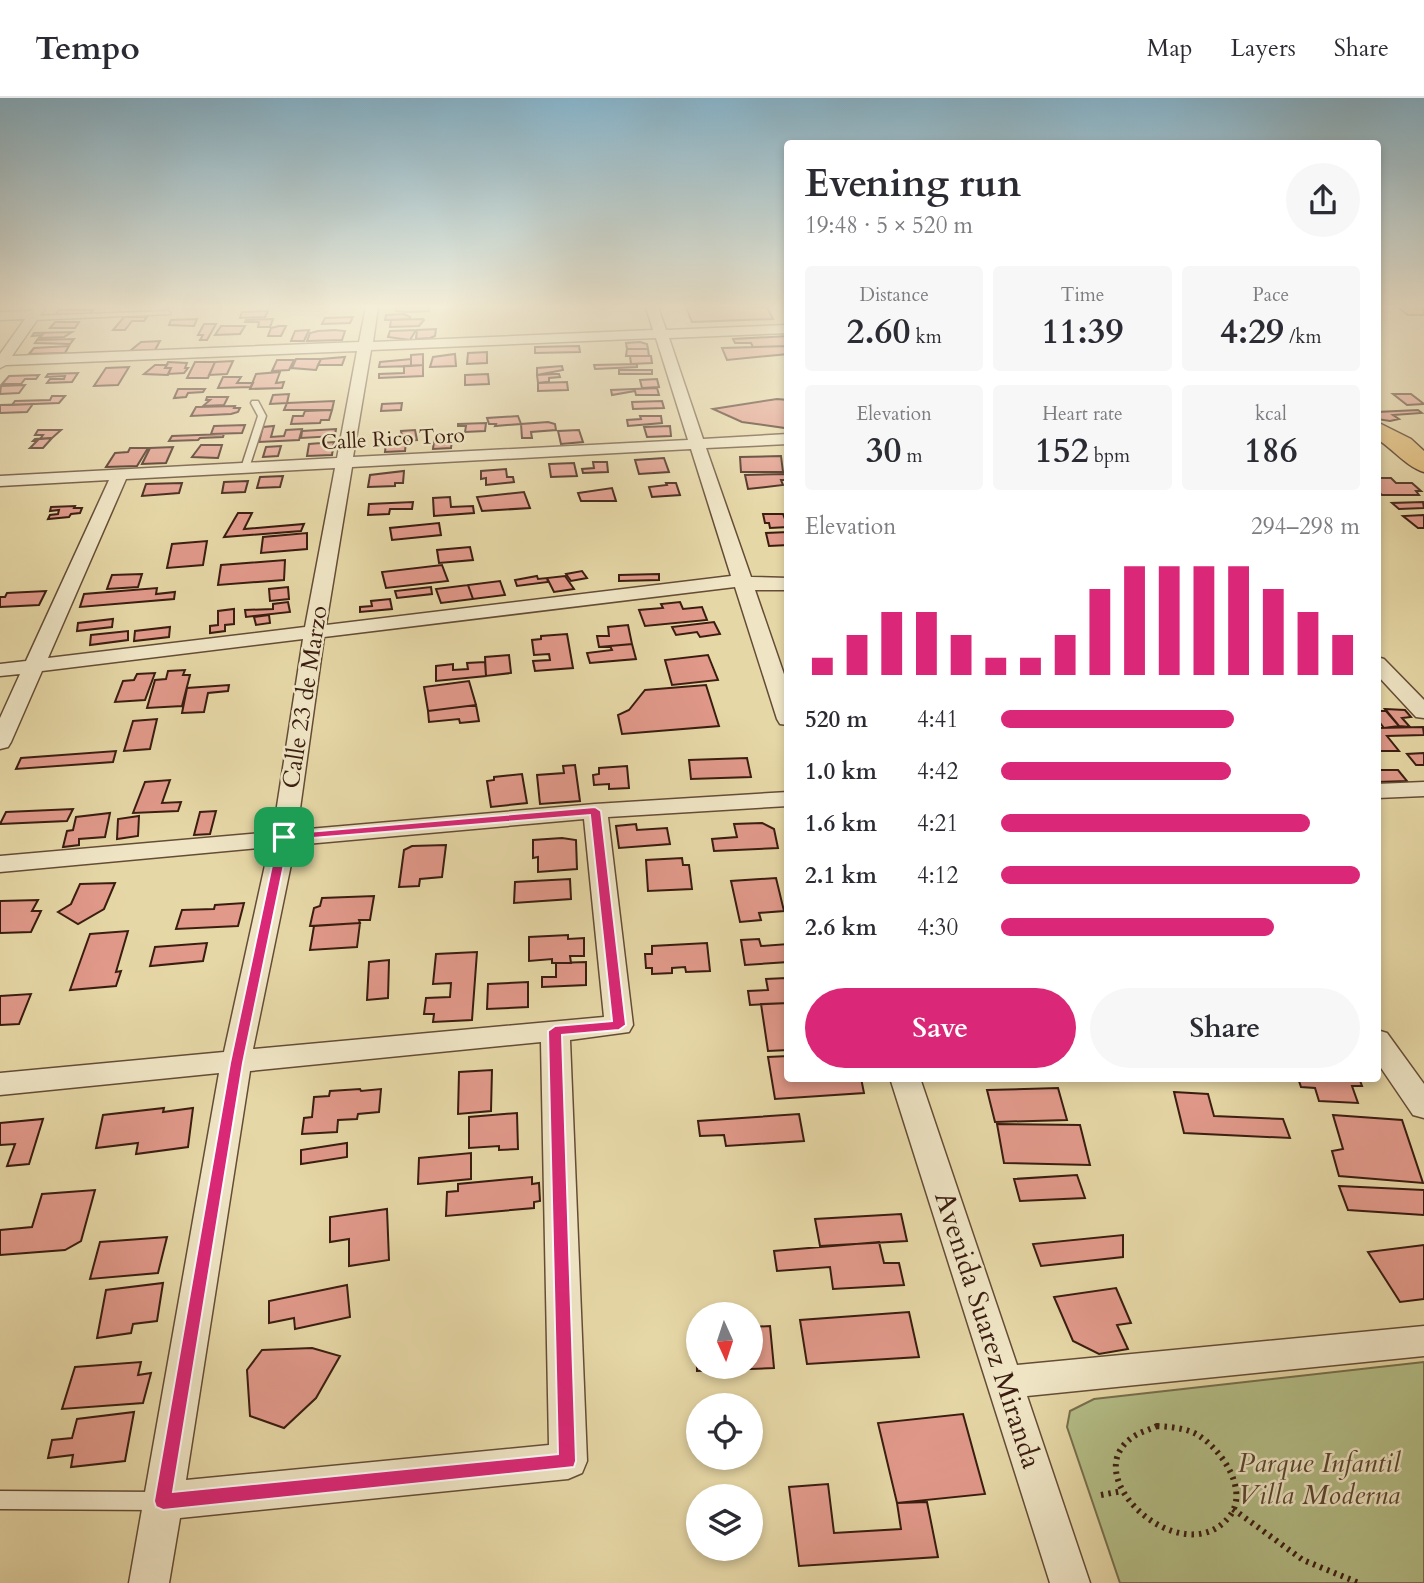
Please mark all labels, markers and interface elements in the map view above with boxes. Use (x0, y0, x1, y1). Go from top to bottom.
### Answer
text: Tempo (35, 26, 140, 71)
text: Map (1147, 32, 1193, 65)
text: Layers (1231, 32, 1296, 65)
text: Share (1334, 32, 1389, 65)
text: Evening run (805, 158, 1021, 210)
button: share (1286, 163, 1360, 237)
text: 19:48 · 5 × 520 m (805, 210, 973, 241)
text: Distance (859, 282, 929, 308)
text: Time (1061, 282, 1104, 308)
text: Pace (1252, 282, 1289, 308)
text: 2.60 (847, 308, 910, 356)
text: 11:39 (1042, 308, 1123, 356)
text: 4:29 (1220, 308, 1284, 356)
text: km (910, 324, 942, 350)
text: /km (1284, 324, 1322, 350)
text: Elevation (856, 401, 932, 427)
text: Heart rate (1042, 401, 1123, 427)
text: kcal (1255, 401, 1287, 427)
street label: Calle Rico Toro (320, 421, 466, 457)
text: 30 (866, 427, 902, 475)
text: 152 (1035, 427, 1089, 475)
text: 186 (1244, 427, 1298, 475)
text: m (902, 443, 923, 469)
text: bpm (1089, 443, 1130, 469)
text: Elevation (805, 511, 896, 542)
text: 294–298 m (1251, 511, 1360, 542)
street label: Calle 23 de Marzo (274, 603, 336, 791)
text: 520 m (805, 704, 868, 735)
text: 4:41 (917, 704, 958, 735)
text: 1.0 km (805, 756, 877, 787)
text: 4:42 (917, 756, 958, 787)
pin (254, 807, 314, 867)
text: 1.6 km (805, 808, 877, 839)
text: 4:21 (917, 808, 958, 839)
icon: arrive (265, 818, 303, 856)
text: 2.1 km (805, 860, 877, 891)
text: 4:12 (917, 860, 958, 891)
text: 2.6 km (805, 912, 877, 943)
text: 4:30 (917, 912, 958, 943)
button: Save (805, 988, 1076, 1068)
button: Share (1090, 988, 1360, 1068)
street label: Avenida Suarez Miranda (925, 1187, 1051, 1473)
north arrow (686, 1302, 763, 1379)
map controls (686, 1302, 763, 1561)
button: locate (686, 1393, 763, 1470)
park label: Parque Infantil Villa Moderna (1238, 1444, 1402, 1514)
button: layers (686, 1484, 763, 1561)

